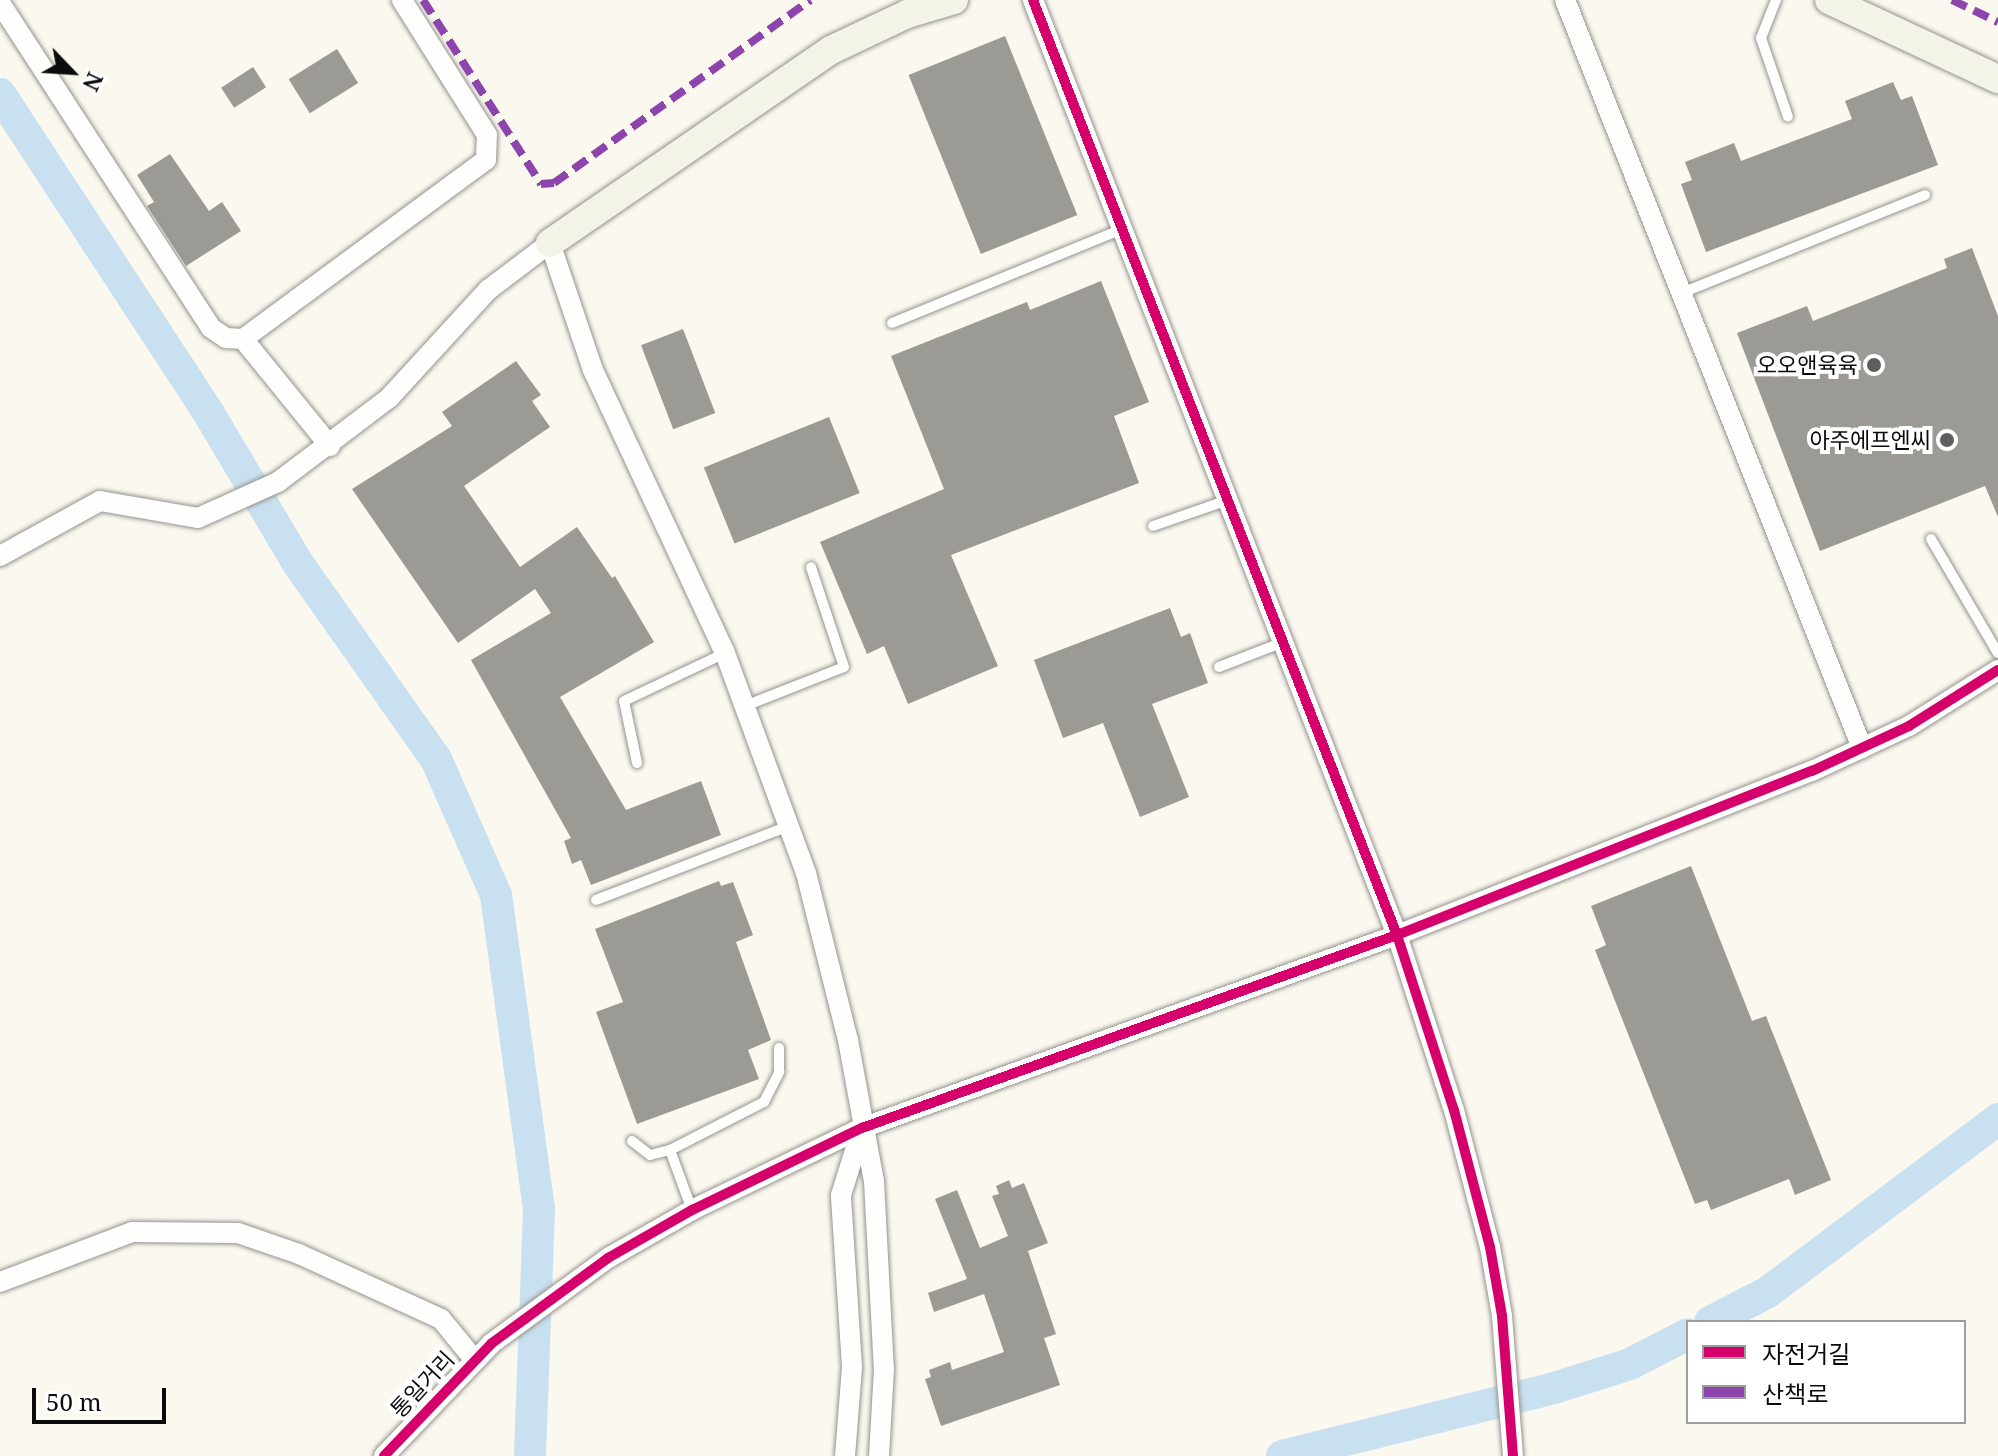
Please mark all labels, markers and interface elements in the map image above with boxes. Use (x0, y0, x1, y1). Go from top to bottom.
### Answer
north arrow (32, 32, 112, 112)
text: N (76, 68, 111, 96)
place label: 오오앤육육 (1757, 352, 1858, 378)
marker: 오오앤육육 (1865, 356, 1883, 374)
place label: 아주에프엔씨 (1810, 427, 1931, 453)
marker: 아주에프엔씨 (1938, 431, 1956, 449)
legend (1686, 1320, 1966, 1424)
text: 자전거길 (1762, 1337, 1850, 1370)
street label: 통일거리 (385, 1345, 459, 1423)
scale bar (36, 1372, 170, 1422)
text: 산책로 (1762, 1377, 1828, 1410)
text: 50 m (46, 1385, 102, 1418)

